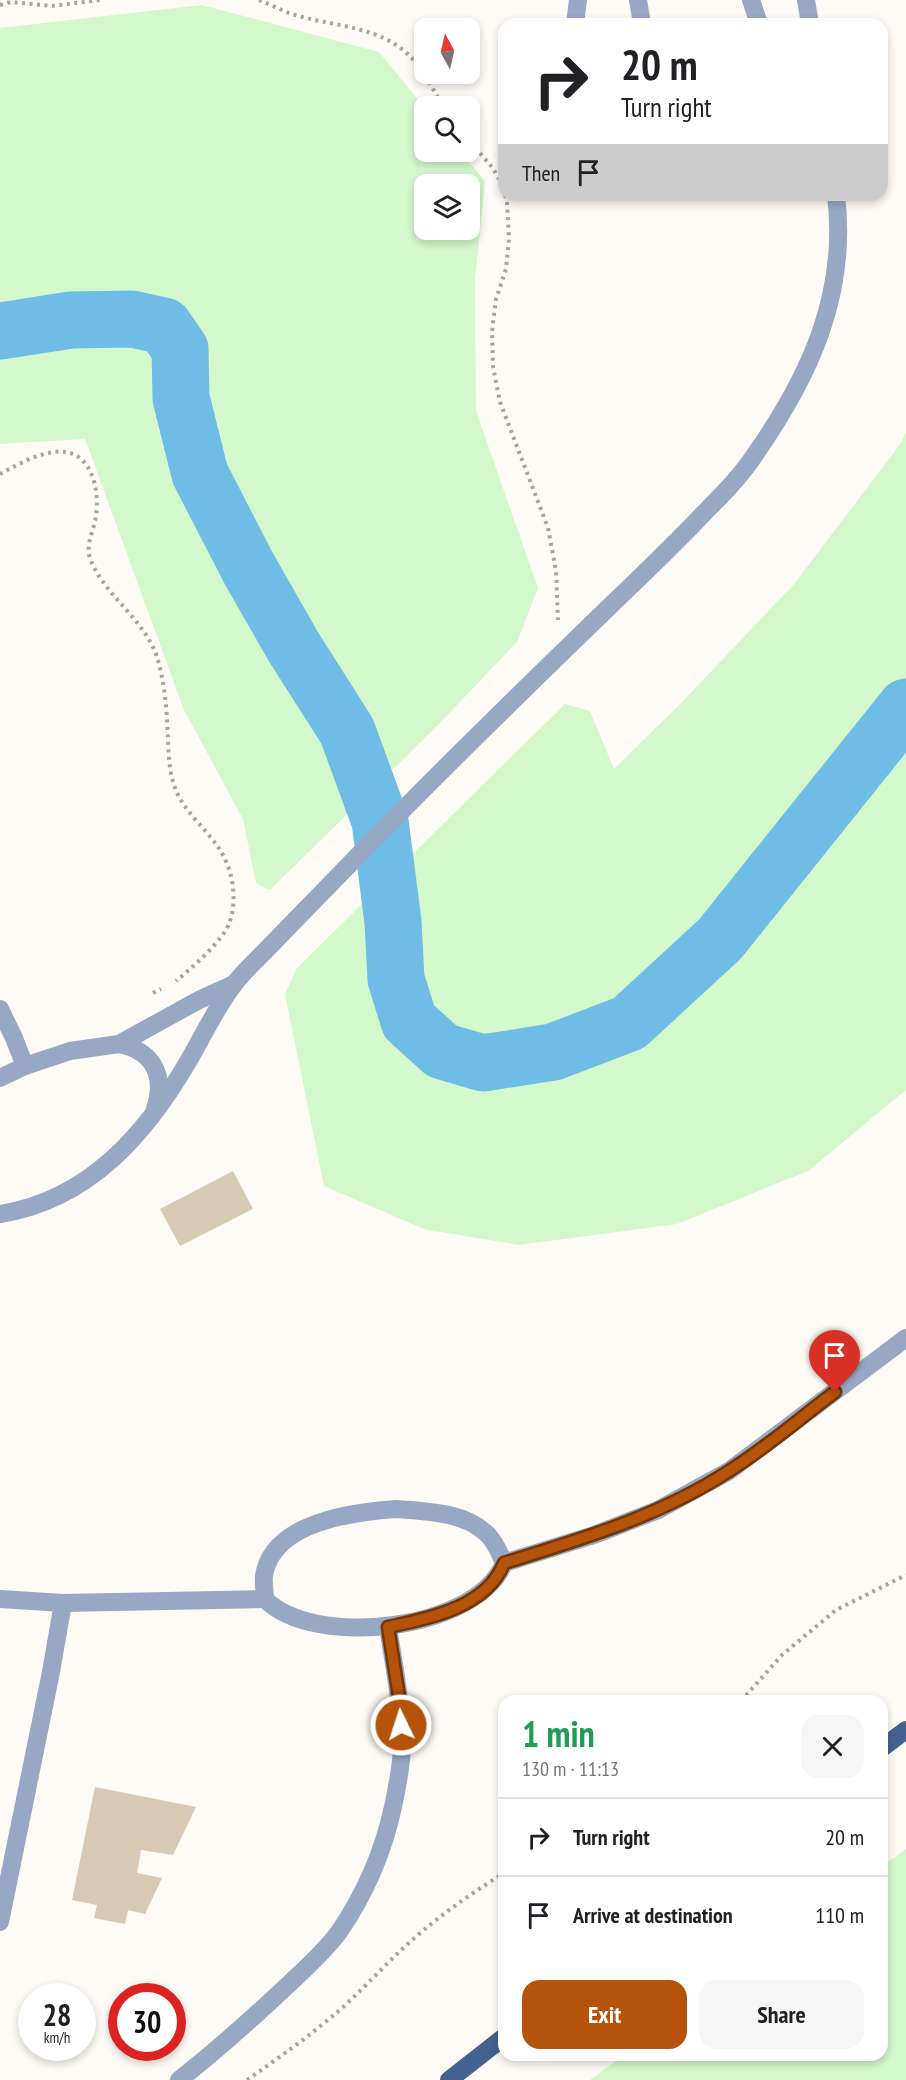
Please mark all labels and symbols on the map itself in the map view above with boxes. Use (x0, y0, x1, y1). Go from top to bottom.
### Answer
north arrow (414, 18, 480, 84)
pin (809, 1330, 860, 1392)
position arrow (369, 1693, 433, 1757)
speed limit sign: 30 (108, 1983, 186, 2061)

